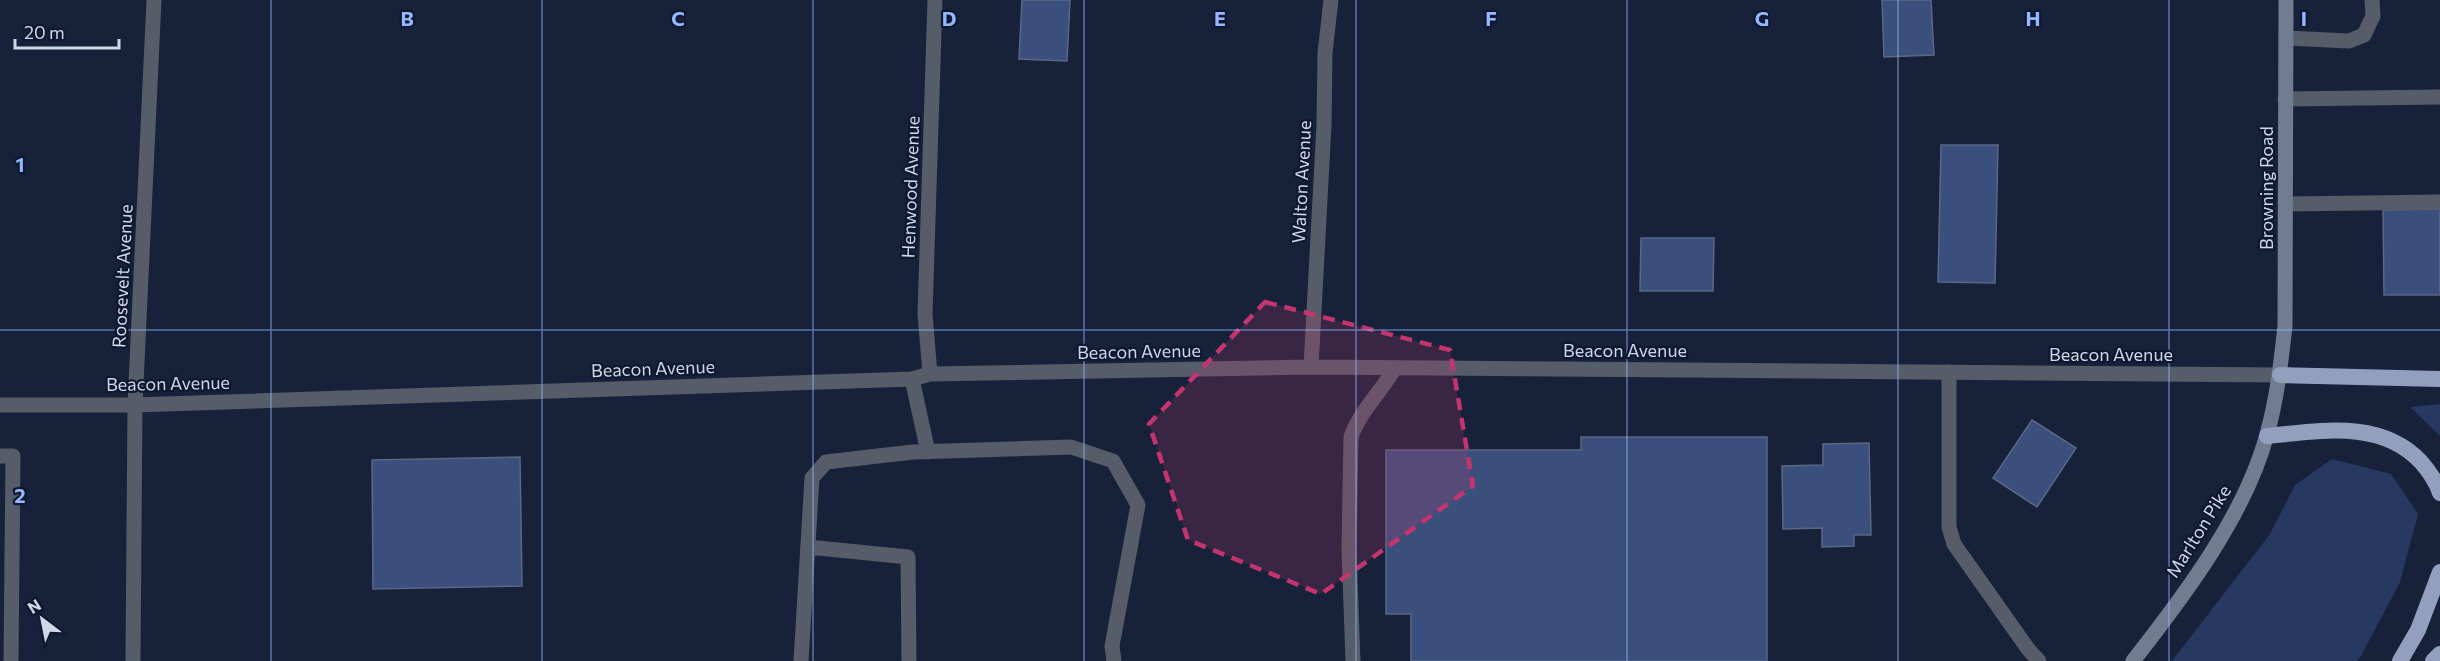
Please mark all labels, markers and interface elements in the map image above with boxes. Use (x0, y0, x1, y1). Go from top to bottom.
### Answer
text: B (400, 6, 414, 30)
text: C (671, 6, 685, 30)
text: D (942, 6, 956, 30)
text: E (1214, 6, 1226, 30)
text: F (1485, 6, 1497, 30)
text: G (1755, 6, 1769, 30)
text: H (2026, 6, 2041, 30)
text: I (2301, 6, 2307, 30)
scale bar (15, 12, 118, 50)
text: 20 m (24, 21, 65, 43)
street label: Henwood Avenue (897, 115, 923, 259)
street label: Walton Avenue (1287, 120, 1315, 244)
street label: Browning Road (2255, 126, 2277, 250)
text: 1 (15, 152, 25, 176)
street label: Roosevelt Avenue (107, 203, 137, 349)
street label: Beacon Avenue (1077, 339, 1201, 363)
street label: Beacon Avenue (1563, 339, 1687, 361)
street label: Beacon Avenue (2049, 343, 2173, 365)
street label: Beacon Avenue (591, 355, 715, 381)
street label: Beacon Avenue (106, 371, 230, 395)
street label: Marlton Pike (2161, 481, 2235, 581)
text: 2 (14, 483, 26, 507)
north arrow (12, 589, 72, 649)
text: N (24, 595, 44, 617)

